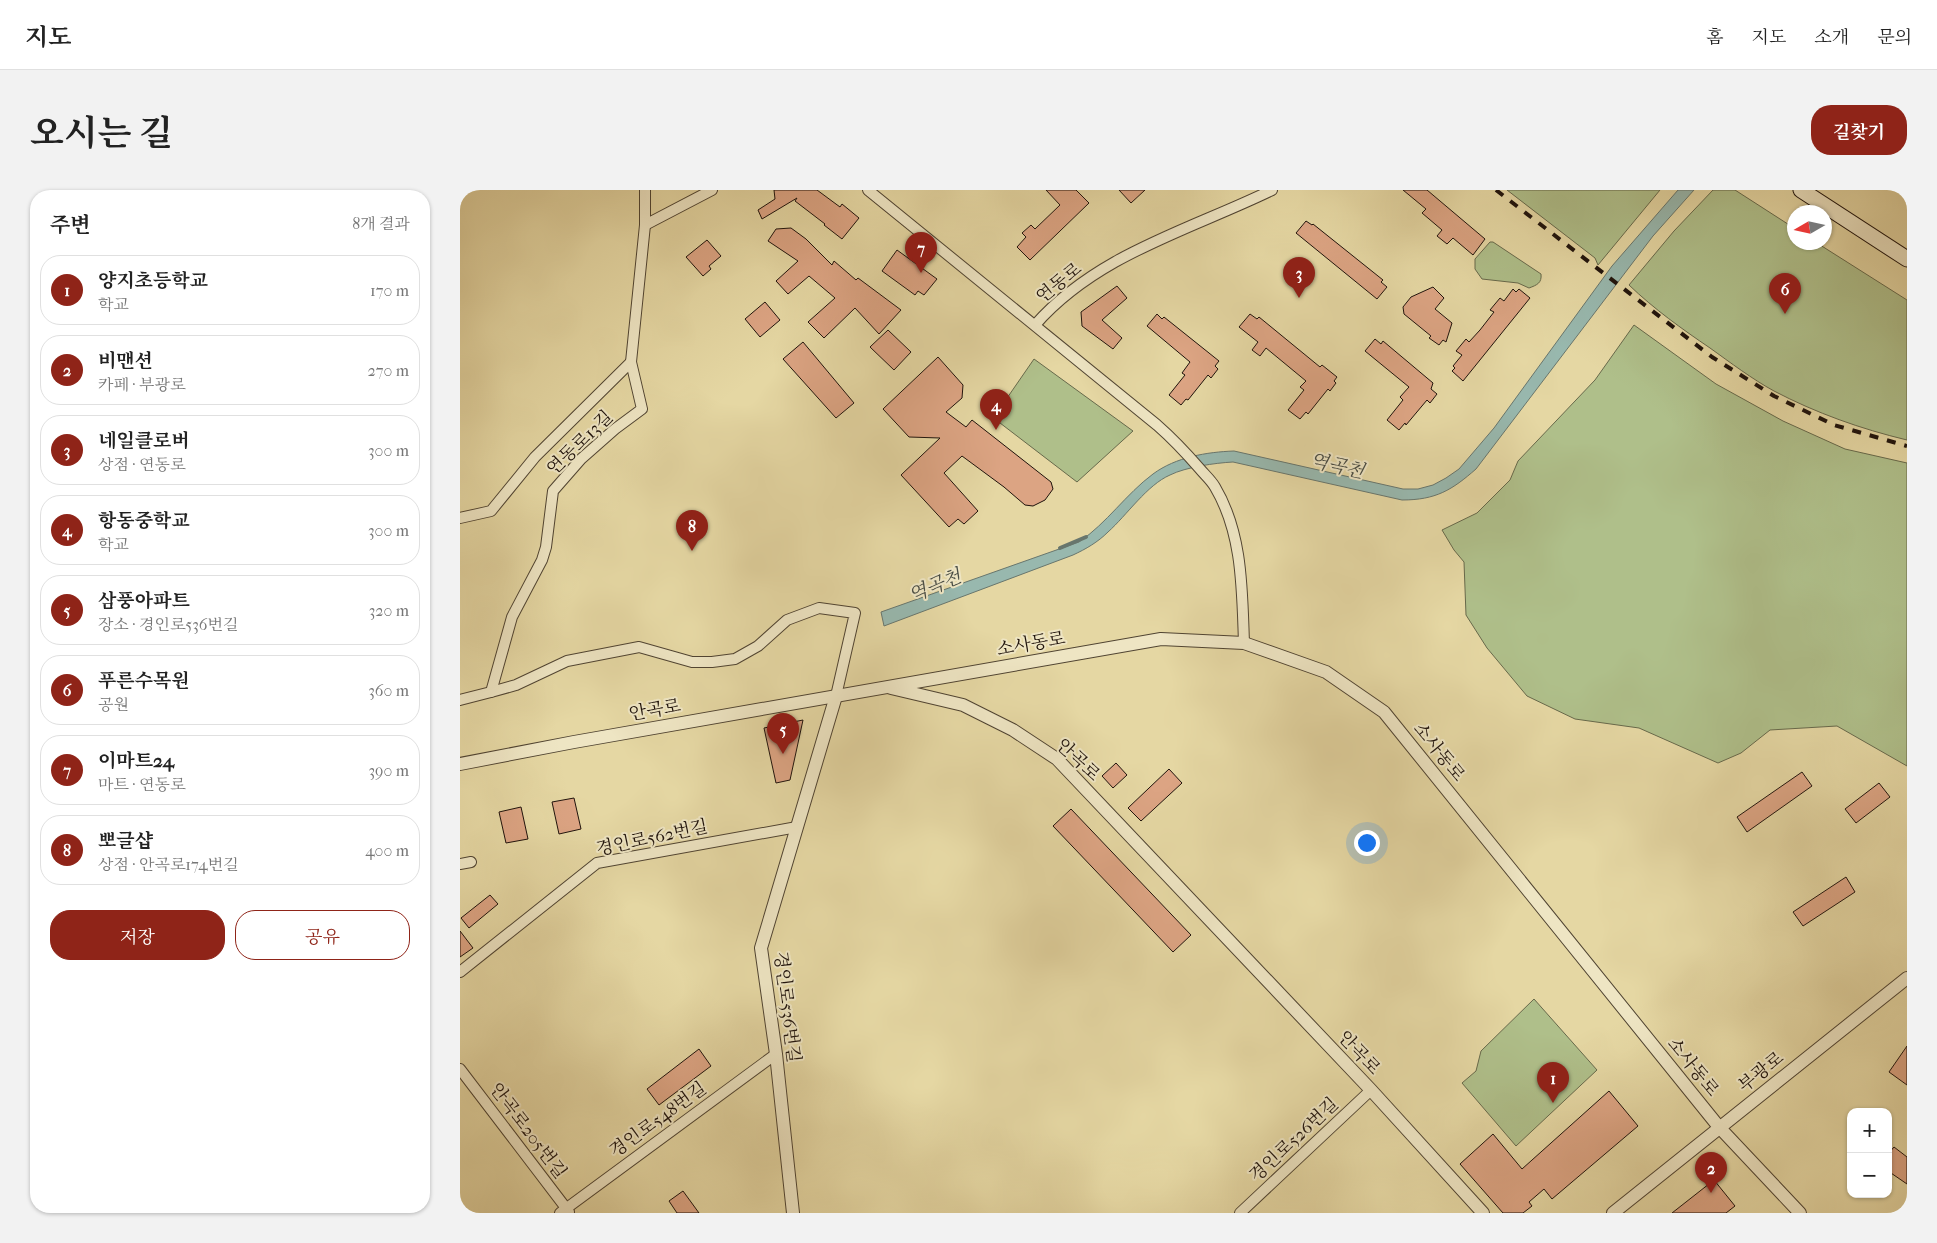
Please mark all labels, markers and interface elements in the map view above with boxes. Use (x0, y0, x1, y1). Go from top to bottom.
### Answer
text: 지도 (25, 23, 71, 51)
text: 홈 (1706, 27, 1724, 48)
text: 지도 (1752, 27, 1786, 48)
text: 소개 (1814, 27, 1849, 48)
text: 문의 (1877, 27, 1912, 48)
button: 길찾기 (1811, 105, 1907, 155)
text: 오시는 길 (30, 113, 173, 154)
north arrow (1787, 205, 1832, 250)
text: 주변 (50, 213, 91, 237)
text: 8개 결과 (352, 214, 410, 233)
pin: 7 (905, 232, 937, 273)
pin: 3 (1283, 257, 1315, 298)
street label: 연동로 (1032, 258, 1086, 308)
text: 양지초등학교 (98, 270, 208, 292)
pin: 6 (1769, 273, 1801, 314)
text: 1 (64, 281, 70, 300)
text: 170 m (370, 281, 409, 300)
text: 학교 (98, 295, 129, 314)
text: 비맨션 (98, 350, 153, 372)
text: 2 (63, 361, 71, 380)
text: 270 m (368, 361, 409, 380)
text: 카페 · 부광로 (98, 375, 185, 394)
pin: 4 (980, 389, 1012, 430)
street label: 연동로13길 (543, 406, 617, 480)
text: 네일클로버 (98, 430, 190, 452)
text: 3 (64, 441, 70, 460)
text: 300 m (368, 441, 409, 460)
water label: 역곡천 (1308, 449, 1368, 483)
text: 상점 · 연동로 (98, 455, 185, 474)
text: 항동중학교 (98, 510, 190, 532)
pin: 8 (676, 510, 708, 551)
text: 4 (62, 521, 72, 540)
text: 300 m (368, 521, 409, 540)
text: 학교 (98, 535, 129, 554)
water label: 역곡천 (905, 564, 966, 607)
text: 삼풍아파트 (98, 590, 190, 612)
text: 5 (64, 601, 70, 620)
text: 320 m (369, 601, 409, 620)
text: 장소 · 경인로536번길 (98, 615, 238, 634)
street label: 소사동로 (995, 628, 1067, 660)
text: 푸른수목원 (98, 670, 190, 692)
text: 6 (63, 681, 71, 700)
text: 360 m (368, 681, 409, 700)
text: 공원 (98, 695, 129, 714)
street label: 안곡로 (627, 695, 683, 725)
pin: 5 (767, 713, 799, 754)
street label: 소사동로 (1409, 718, 1469, 786)
street label: 안곡로 (1052, 735, 1104, 785)
text: 이마트24 (98, 750, 174, 772)
text: 7 (63, 761, 71, 780)
text: 390 m (368, 761, 409, 780)
text: 마트 · 연동로 (98, 775, 185, 794)
street label: 경인로562번길 (594, 816, 710, 860)
text: 뽀글샵 (98, 830, 153, 852)
your location (1354, 830, 1380, 856)
text: 8 (63, 841, 71, 860)
text: 400 m (365, 841, 409, 860)
text: 상점 · 안곡로174번길 (98, 855, 239, 874)
button: 저장 (50, 910, 225, 960)
button: 공유 (235, 910, 410, 960)
street label: 경인로536번길 (770, 950, 804, 1064)
street label: 안곡로 (1334, 1027, 1384, 1079)
street label: 소사동로 (1663, 1033, 1723, 1101)
street label: 부광로 (1734, 1047, 1788, 1097)
pin: 1 (1537, 1062, 1569, 1103)
street label: 경인로548번길 (606, 1078, 710, 1162)
street label: 안곡로205번길 (485, 1079, 571, 1183)
street label: 경인로526번길 (1245, 1094, 1343, 1186)
map controls (1847, 1108, 1892, 1198)
button: + (1847, 1108, 1892, 1153)
pin: 2 (1695, 1152, 1727, 1193)
button: − (1847, 1153, 1892, 1198)

